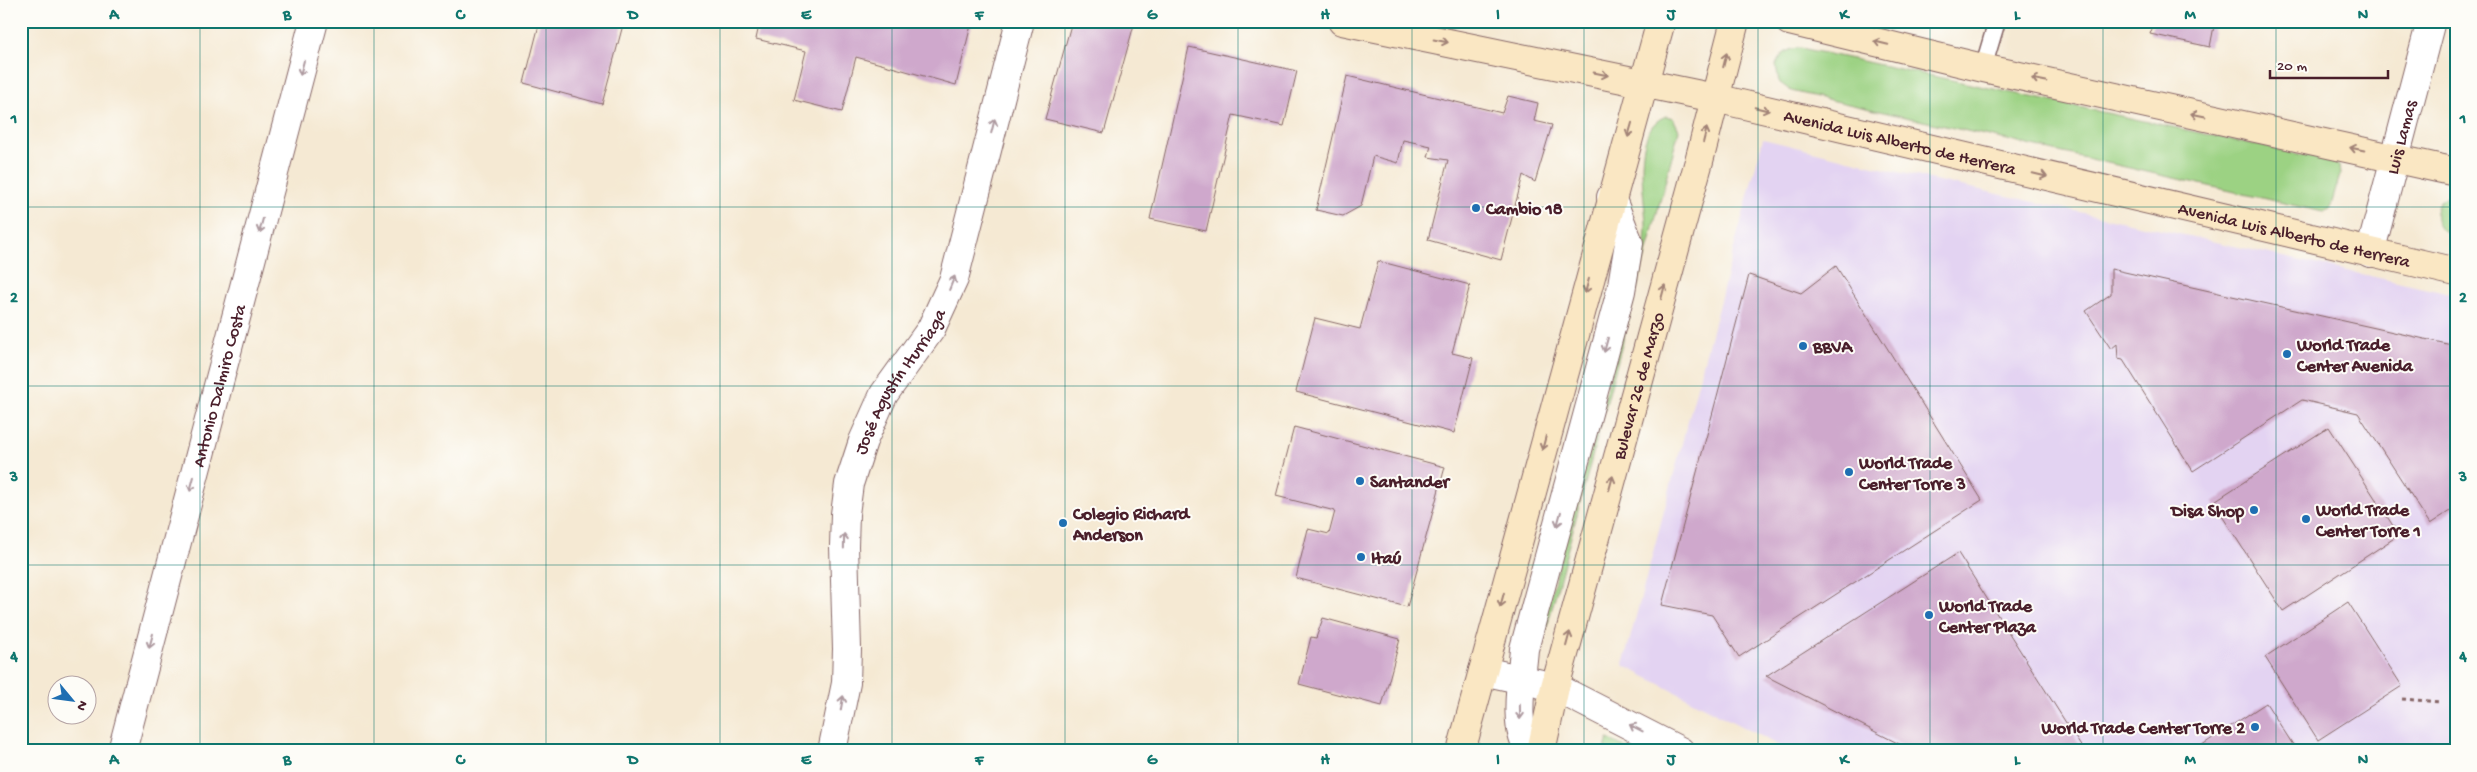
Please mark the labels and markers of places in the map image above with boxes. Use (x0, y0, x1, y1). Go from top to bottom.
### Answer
place label: Cambio 18 (1485, 200, 1563, 221)
marker: Cambio 18 (1470, 202, 1482, 214)
place label: World Trade Center Avenida (2296, 336, 2414, 378)
place label: BBVA (1812, 338, 1853, 359)
marker: BBVA (1797, 340, 1809, 352)
marker: World Trade Center Avenida (2281, 348, 2293, 360)
place label: World Trade Center Torre 3 (1858, 454, 1966, 496)
marker: World Trade Center Torre 3 (1843, 466, 1855, 478)
place label: Santander (1370, 473, 1452, 494)
marker: Santander (1354, 475, 1366, 487)
place label: World Trade Center Torre 1 (2315, 501, 2421, 543)
place label: Disa Shop (2169, 502, 2244, 523)
marker: Disa Shop (2248, 504, 2260, 516)
place label: Colegio Richard Anderson (1072, 505, 1192, 547)
marker: World Trade Center Torre 1 (2300, 513, 2312, 525)
marker: Colegio Richard Anderson (1057, 517, 1069, 529)
place label: Itaú (1371, 549, 1402, 570)
marker: Itaú (1355, 551, 1367, 563)
place label: World Trade Center Plaza (1938, 597, 2037, 639)
marker: World Trade Center Plaza (1923, 609, 1935, 621)
place label: World Trade Center Torre 2 (2041, 719, 2245, 740)
marker: World Trade Center Torre 2 (2249, 721, 2261, 733)

